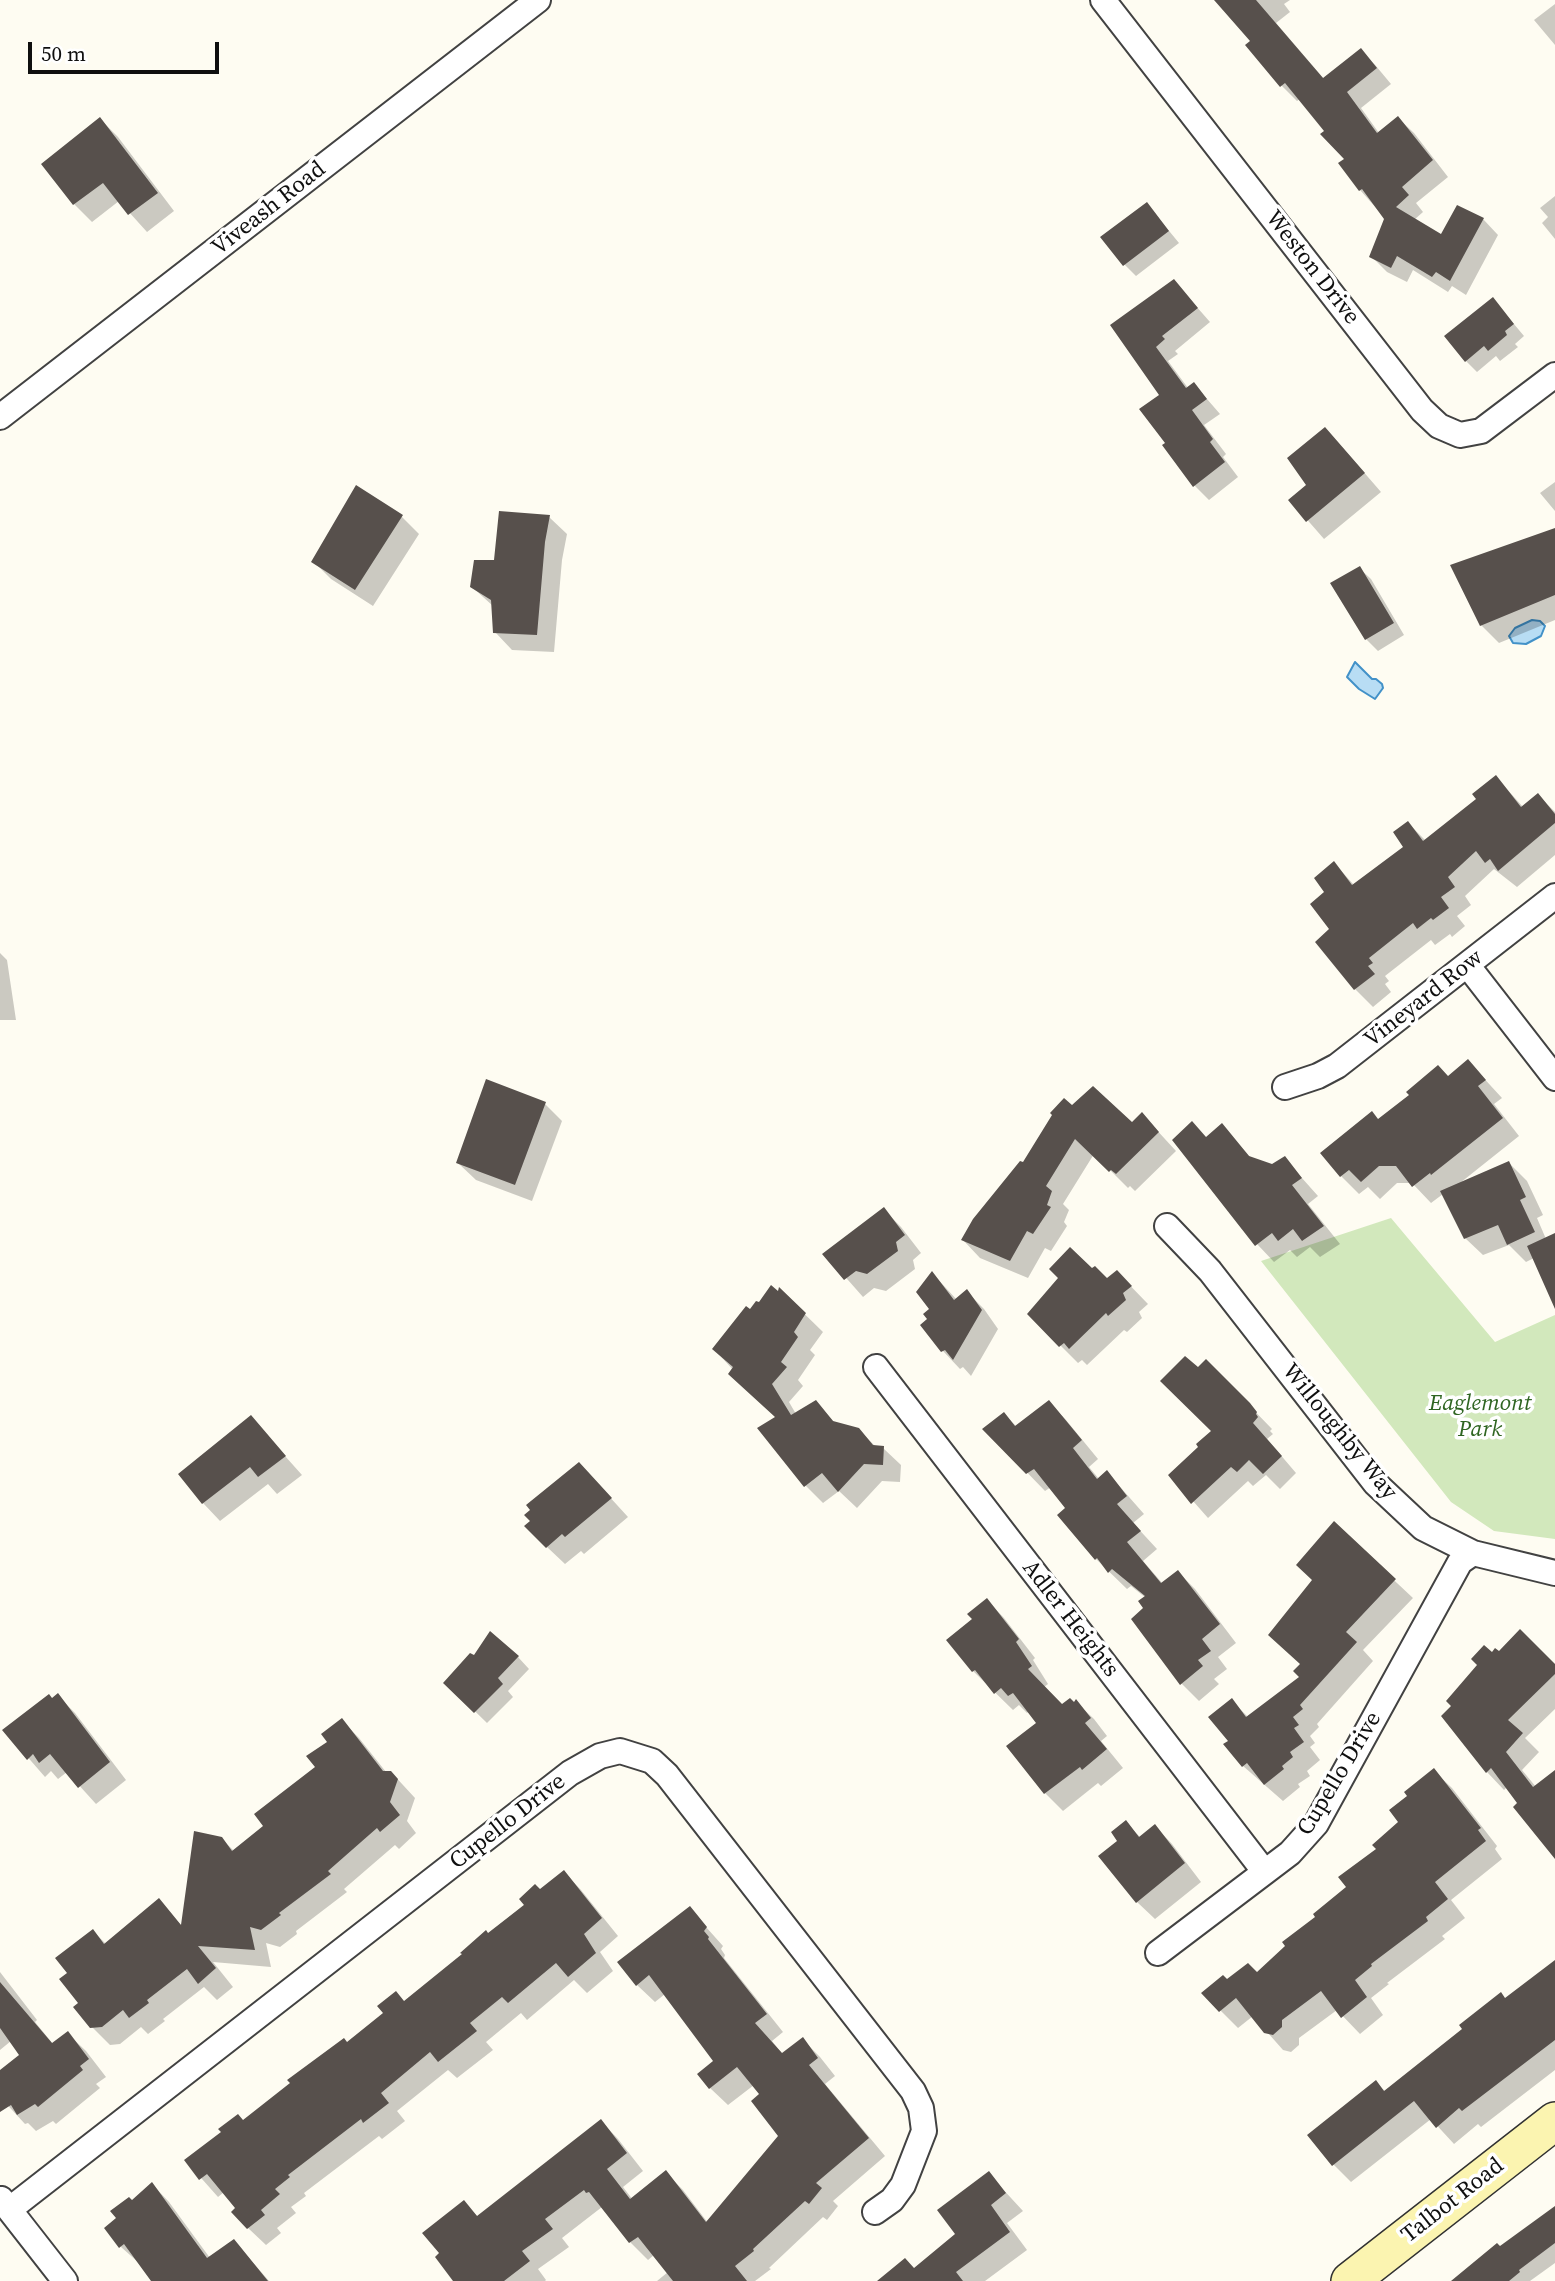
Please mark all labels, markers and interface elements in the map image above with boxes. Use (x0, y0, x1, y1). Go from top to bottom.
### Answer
scale bar (32, 28, 222, 72)
text: 50 m (41, 39, 86, 68)
street label: Viveash Road (207, 156, 331, 262)
street label: Weston Drive (1259, 206, 1365, 330)
street label: Vineyard Row (1359, 944, 1489, 1054)
street label: Willoughby Way (1276, 1358, 1402, 1506)
park label: Eaglemont Park (1429, 1390, 1531, 1444)
street label: Adler Heights (1016, 1555, 1124, 1683)
street label: Cupello Drive (1292, 1707, 1388, 1841)
street label: Cupello Drive (445, 1768, 571, 1876)
street label: Talbot Road (1396, 2153, 1510, 2249)

